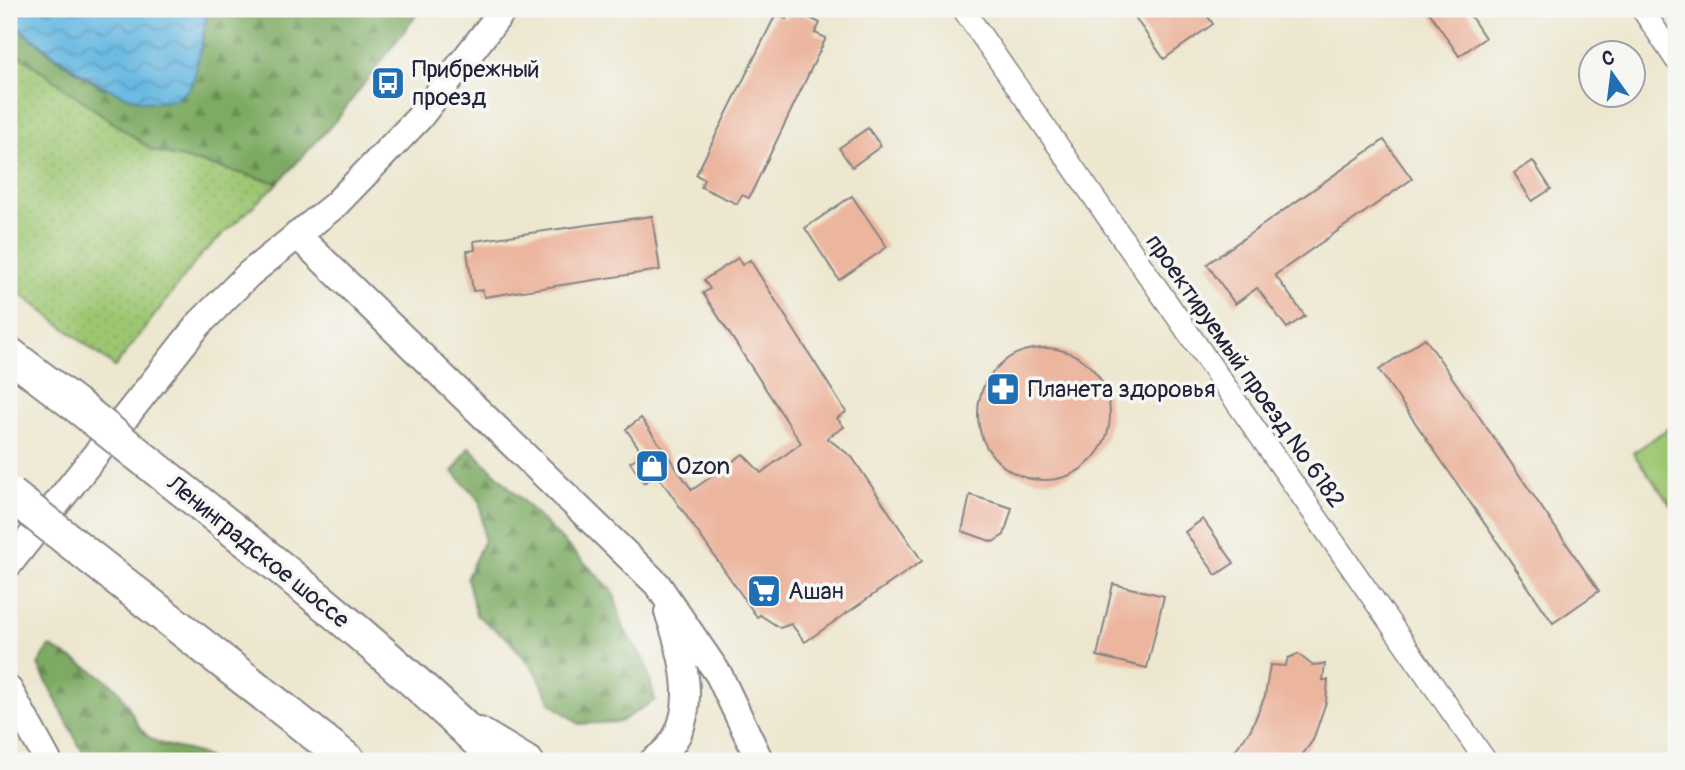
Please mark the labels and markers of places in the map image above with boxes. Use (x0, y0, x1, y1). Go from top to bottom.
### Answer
place label: Прибрежный проезд (412, 55, 540, 112)
bus stop icon: Прибрежный проезд (369, 64, 407, 102)
pharmacy icon: Планета здоровья (984, 370, 1022, 408)
place label: Планета здоровья (1028, 375, 1216, 404)
shop icon: Ozon (633, 447, 671, 485)
place label: Ozon (676, 452, 730, 481)
supermarket icon: Ашан (745, 572, 783, 610)
place label: Ашан (788, 577, 844, 606)

